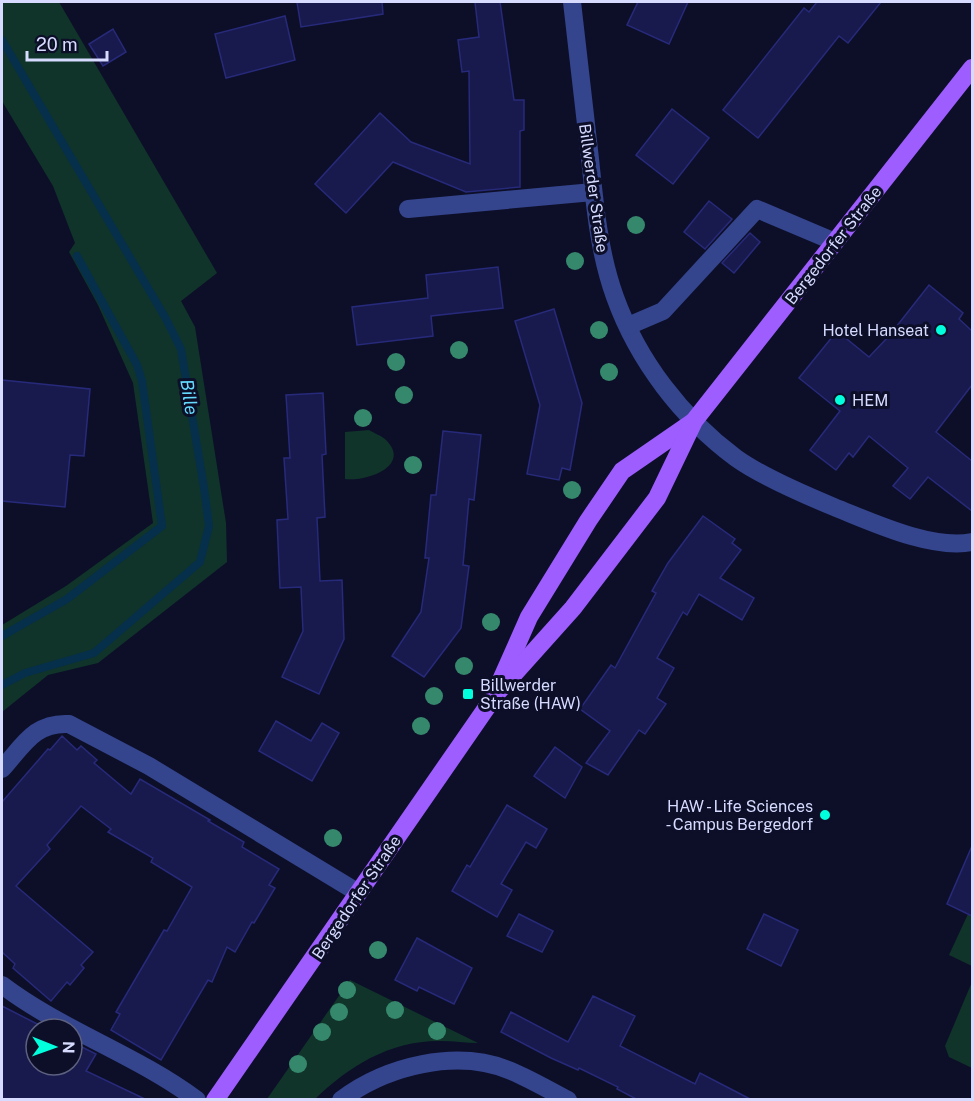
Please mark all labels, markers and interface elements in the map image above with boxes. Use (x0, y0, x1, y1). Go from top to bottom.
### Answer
scale bar (27, 24, 106, 62)
text: 20 m (36, 34, 78, 55)
street label: Billwerder Straße (575, 122, 612, 254)
street label: Bergedorfer Straße (781, 182, 886, 308)
place label: Hotel Hanseat (822, 321, 929, 340)
marker: Hotel Hanseat (934, 323, 948, 337)
water label: Bille (176, 378, 203, 417)
place label: HEM (852, 391, 888, 410)
marker: HEM (833, 393, 847, 407)
place label: Billwerder Straße (HAW) (480, 676, 581, 713)
marker: Billwerder Straße (HAW) (461, 687, 475, 701)
place label: HAW - Life Sciences - Campus Bergedorf (665, 797, 813, 834)
marker: HAW - Life Sciences - Campus Bergedorf (818, 808, 832, 822)
street label: Bergedorfer Straße (308, 832, 405, 963)
north arrow (24, 1017, 84, 1077)
text: N (59, 1041, 78, 1054)

